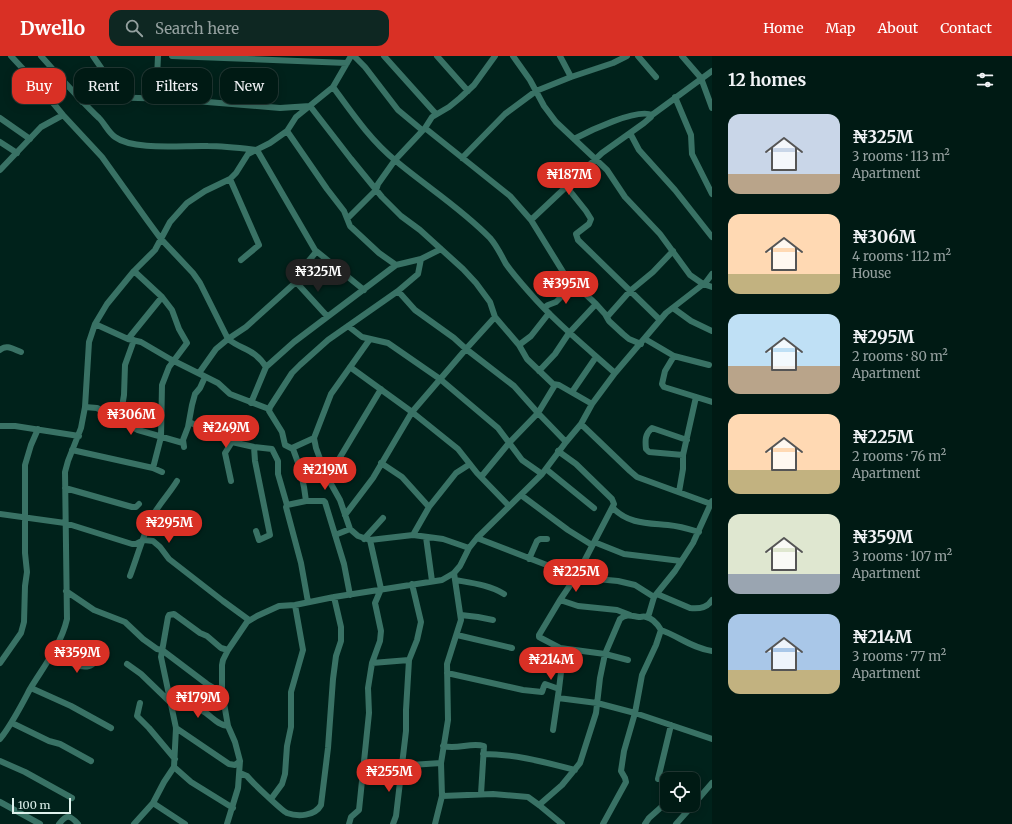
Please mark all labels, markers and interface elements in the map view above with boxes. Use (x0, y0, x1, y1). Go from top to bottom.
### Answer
search box (109, 10, 389, 46)
text: Dwello (20, 16, 85, 40)
icon: search (123, 17, 145, 39)
text: Search here (155, 19, 239, 38)
text: Home (763, 19, 804, 37)
text: Map (826, 19, 855, 37)
text: About (877, 19, 918, 37)
text: Contact (940, 19, 992, 37)
chip: Buy (12, 68, 66, 104)
chip: Rent (74, 68, 134, 104)
chip: Filters (142, 68, 212, 104)
chip: New (220, 68, 278, 104)
text: 12 homes (728, 69, 806, 91)
icon: filters (974, 69, 996, 91)
text: ₦325M (852, 126, 913, 148)
icon: home (760, 130, 808, 178)
text: 3 rooms · 113 m² (852, 148, 950, 165)
pin: ₦187M (541, 162, 597, 196)
text: Apartment (852, 165, 920, 182)
text: ₦187M (546, 166, 592, 183)
text: ₦306M (852, 226, 916, 248)
icon: home (760, 230, 808, 278)
text: 4 rooms · 112 m² (852, 248, 951, 265)
pin: ₦325M (290, 259, 346, 293)
text: ₦325M (295, 263, 341, 280)
text: House (852, 265, 891, 282)
pin: ₦395M (538, 271, 594, 305)
text: ₦395M (542, 275, 590, 292)
text: ₦295M (852, 326, 914, 348)
icon: home (760, 330, 808, 378)
text: 2 rooms · 80 m² (852, 348, 948, 365)
text: Apartment (852, 365, 920, 382)
pin: ₦306M (103, 402, 159, 436)
text: ₦306M (107, 406, 155, 423)
pin: ₦249M (198, 415, 254, 449)
text: ₦249M (202, 419, 250, 436)
text: ₦225M (852, 426, 914, 448)
icon: home (760, 430, 808, 478)
text: 2 rooms · 76 m² (852, 448, 946, 465)
pin: ₦219M (297, 457, 353, 491)
text: ₦219M (302, 461, 348, 478)
text: Apartment (852, 465, 920, 482)
pin: ₦295M (141, 510, 197, 544)
text: ₦295M (145, 514, 193, 531)
text: ₦359M (852, 526, 913, 548)
icon: home (760, 530, 808, 578)
text: 3 rooms · 107 m² (852, 548, 952, 565)
pin: ₦225M (548, 559, 604, 593)
text: ₦225M (552, 563, 600, 580)
text: Apartment (852, 565, 920, 582)
text: ₦214M (852, 626, 912, 648)
icon: home (760, 630, 808, 678)
pin: ₦359M (49, 640, 105, 674)
text: ₦359M (54, 644, 100, 661)
pin: ₦214M (523, 647, 579, 681)
text: 3 rooms · 77 m² (852, 648, 946, 665)
text: ₦214M (528, 651, 574, 668)
text: Apartment (852, 665, 920, 682)
pin: ₦179M (170, 685, 226, 719)
text: ₦179M (175, 689, 221, 706)
pin: ₦255M (361, 759, 417, 793)
text: ₦255M (366, 763, 412, 780)
map controls (660, 772, 700, 812)
button: locate (660, 772, 700, 812)
scale bar (12, 796, 71, 815)
text: 100 m (18, 798, 50, 812)

